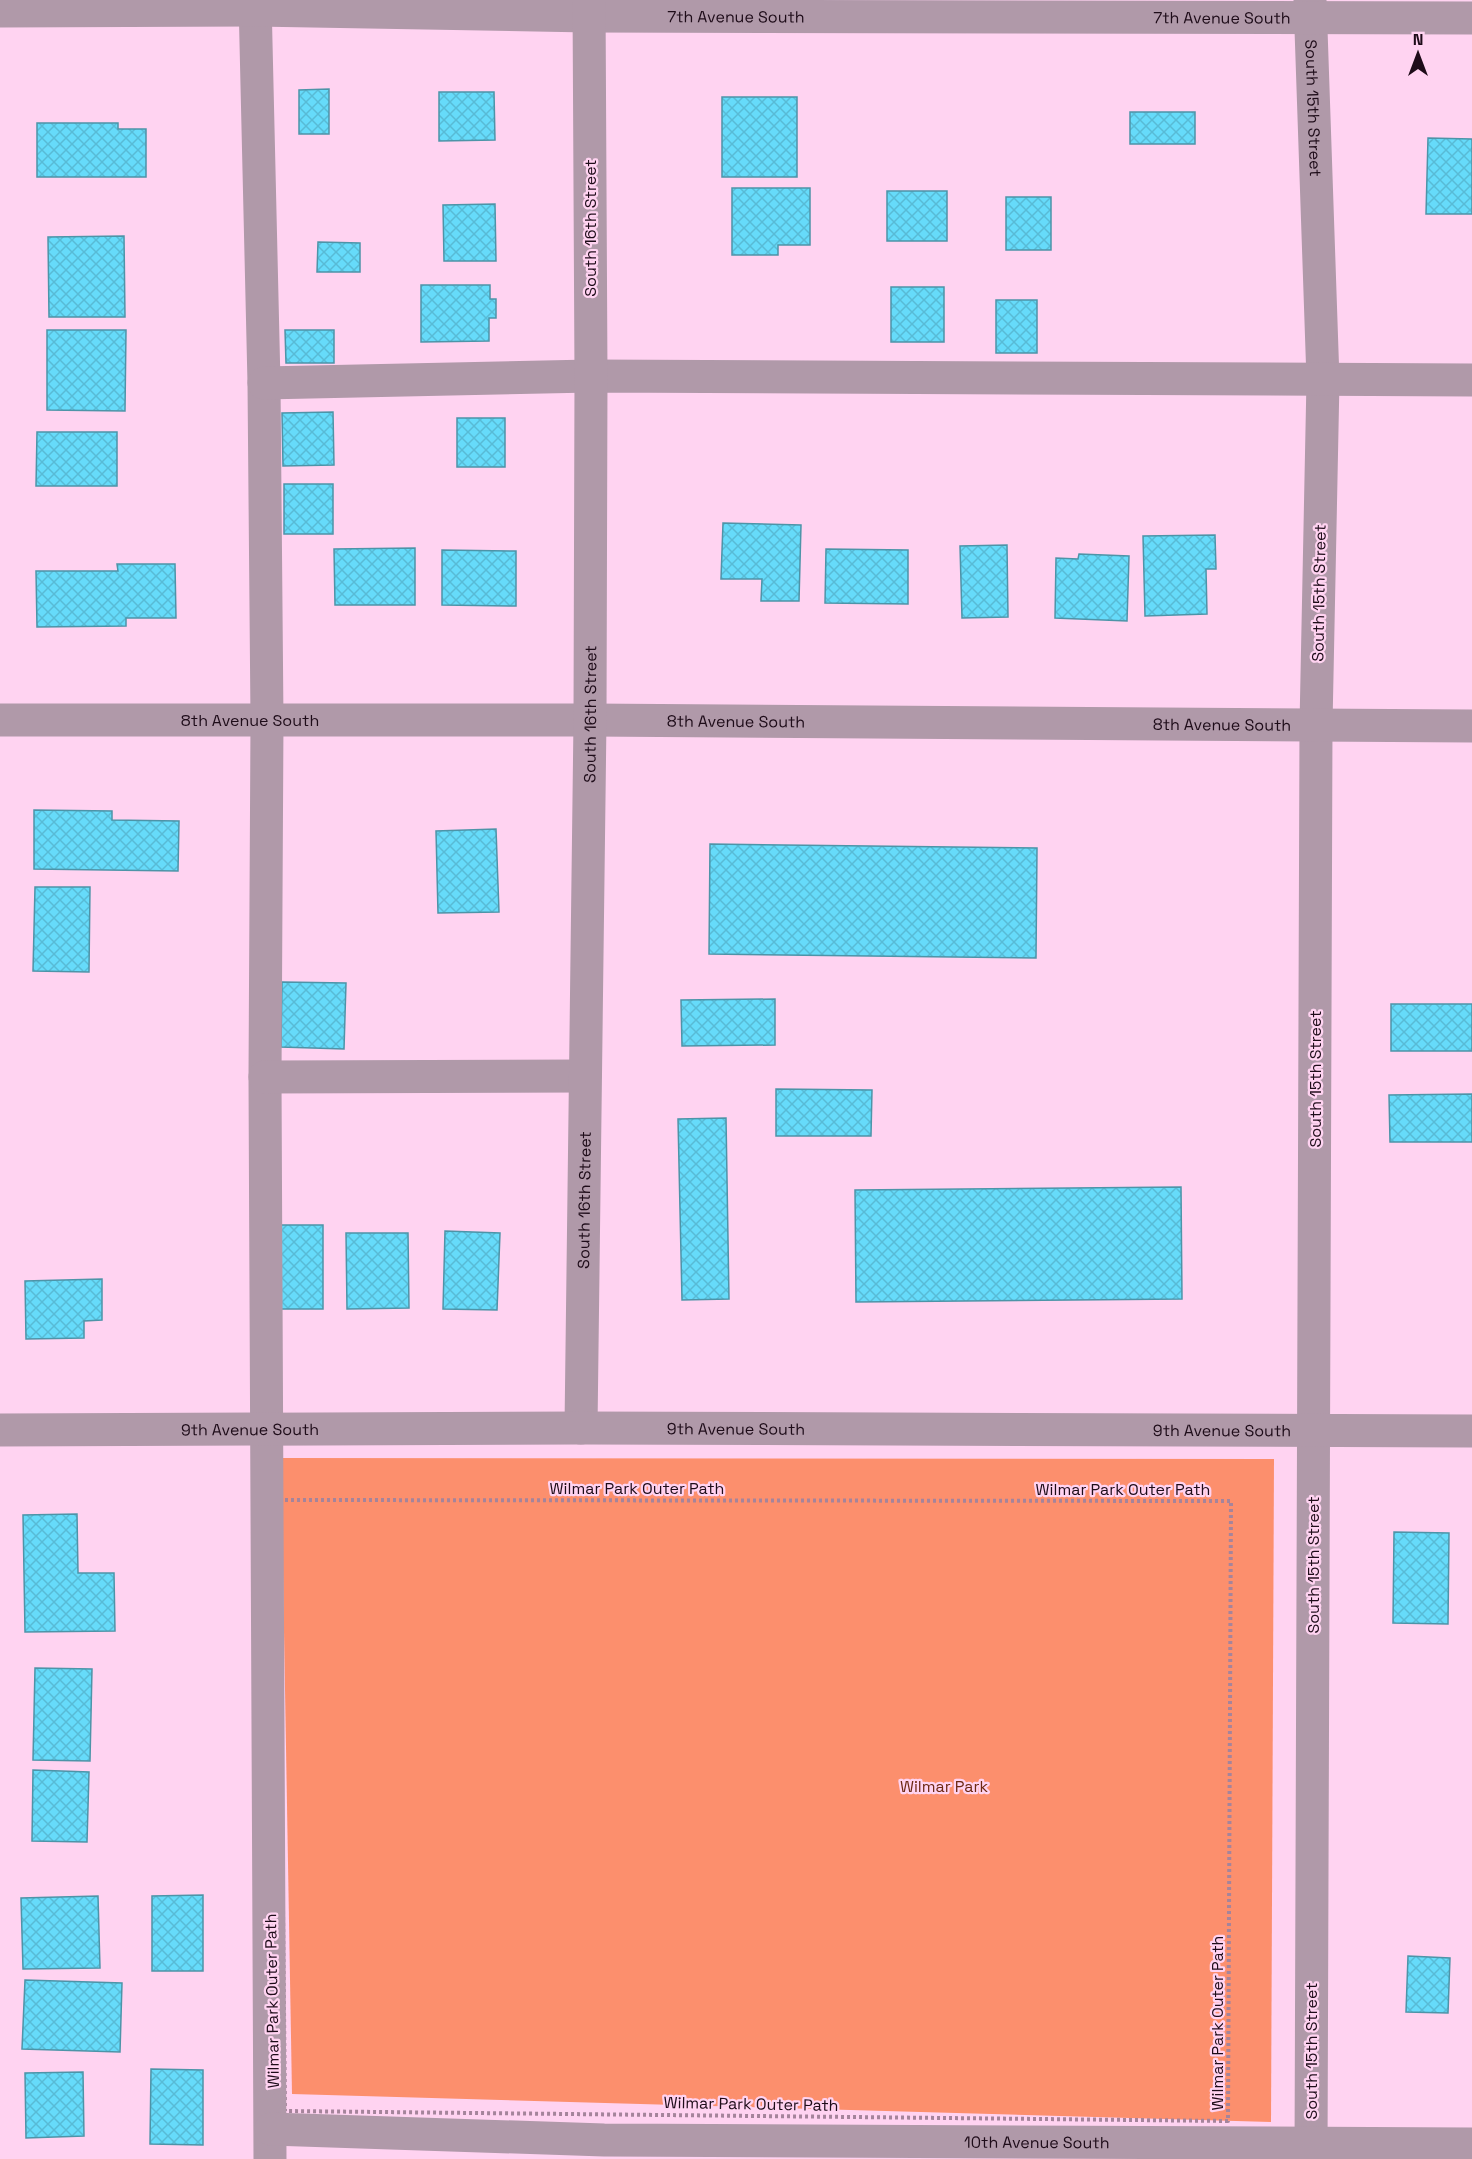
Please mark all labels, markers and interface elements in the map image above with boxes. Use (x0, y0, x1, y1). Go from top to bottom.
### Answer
street label: 7th Avenue South (667, 6, 805, 27)
street label: 7th Avenue South (1153, 7, 1291, 28)
north arrow (1388, 24, 1448, 84)
text: N (1413, 29, 1423, 50)
street label: South 15th Street (1301, 39, 1327, 177)
street label: South 16th Street (580, 159, 601, 297)
street label: South 15th Street (1307, 524, 1331, 662)
street label: South 16th Street (579, 645, 601, 783)
street label: 8th Avenue South (181, 710, 319, 731)
street label: 8th Avenue South (667, 710, 805, 732)
street label: 8th Avenue South (1153, 713, 1291, 735)
street label: South 15th Street (1305, 1010, 1326, 1148)
street label: South 16th Street (573, 1131, 595, 1269)
street label: 9th Avenue South (181, 1418, 319, 1440)
street label: 9th Avenue South (667, 1418, 805, 1439)
street label: 9th Avenue South (1153, 1419, 1291, 1441)
street label: Wilmar Park Outer Path (550, 1478, 724, 1499)
street label: Wilmar Park Outer Path (1036, 1479, 1210, 1500)
street label: South 15th Street (1303, 1496, 1324, 1634)
park label: Wilmar Park (900, 1776, 989, 1797)
street label: Wilmar Park Outer Path (260, 1913, 284, 2089)
street label: Wilmar Park Outer Path (1207, 1936, 1228, 2110)
street label: South 15th Street (1301, 1982, 1322, 2120)
street label: Wilmar Park Outer Path (663, 2092, 839, 2116)
street label: 10th Avenue South (964, 2131, 1110, 2153)

